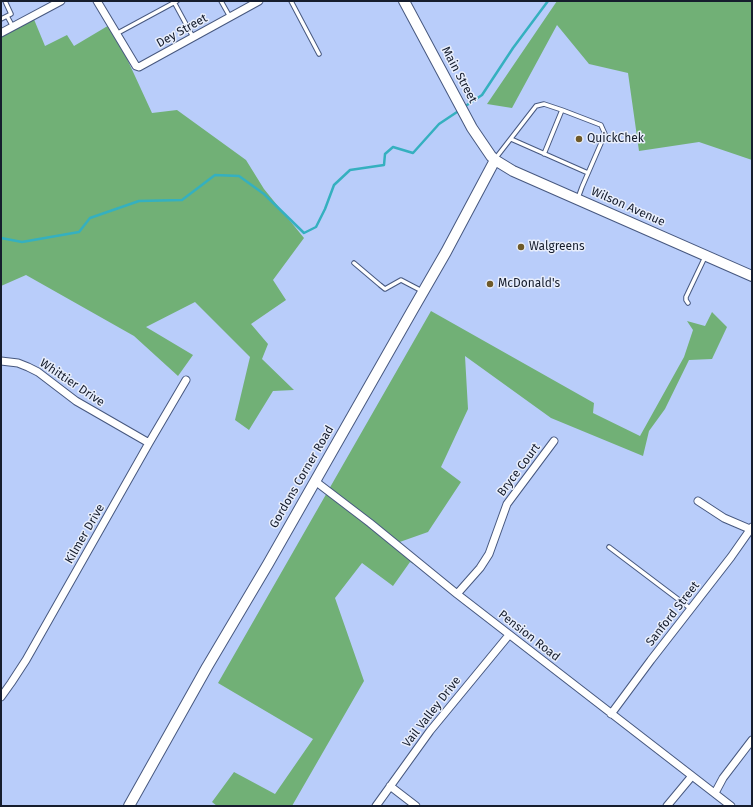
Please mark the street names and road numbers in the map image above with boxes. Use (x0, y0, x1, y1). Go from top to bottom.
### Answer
street label: Dey Street (154, 11, 210, 51)
street label: Main Street (438, 44, 480, 106)
street label: Wilson Avenue (589, 184, 667, 230)
street label: Whittier Drive (37, 356, 107, 410)
street label: Gordons Corner Road (267, 423, 337, 531)
street label: Bryce Court (494, 441, 544, 499)
street label: Kilmer Drive (62, 501, 108, 567)
street label: Sanford Street (643, 579, 703, 649)
street label: Pension Road (495, 608, 563, 664)
street label: Vail Valley Drive (400, 674, 464, 750)

